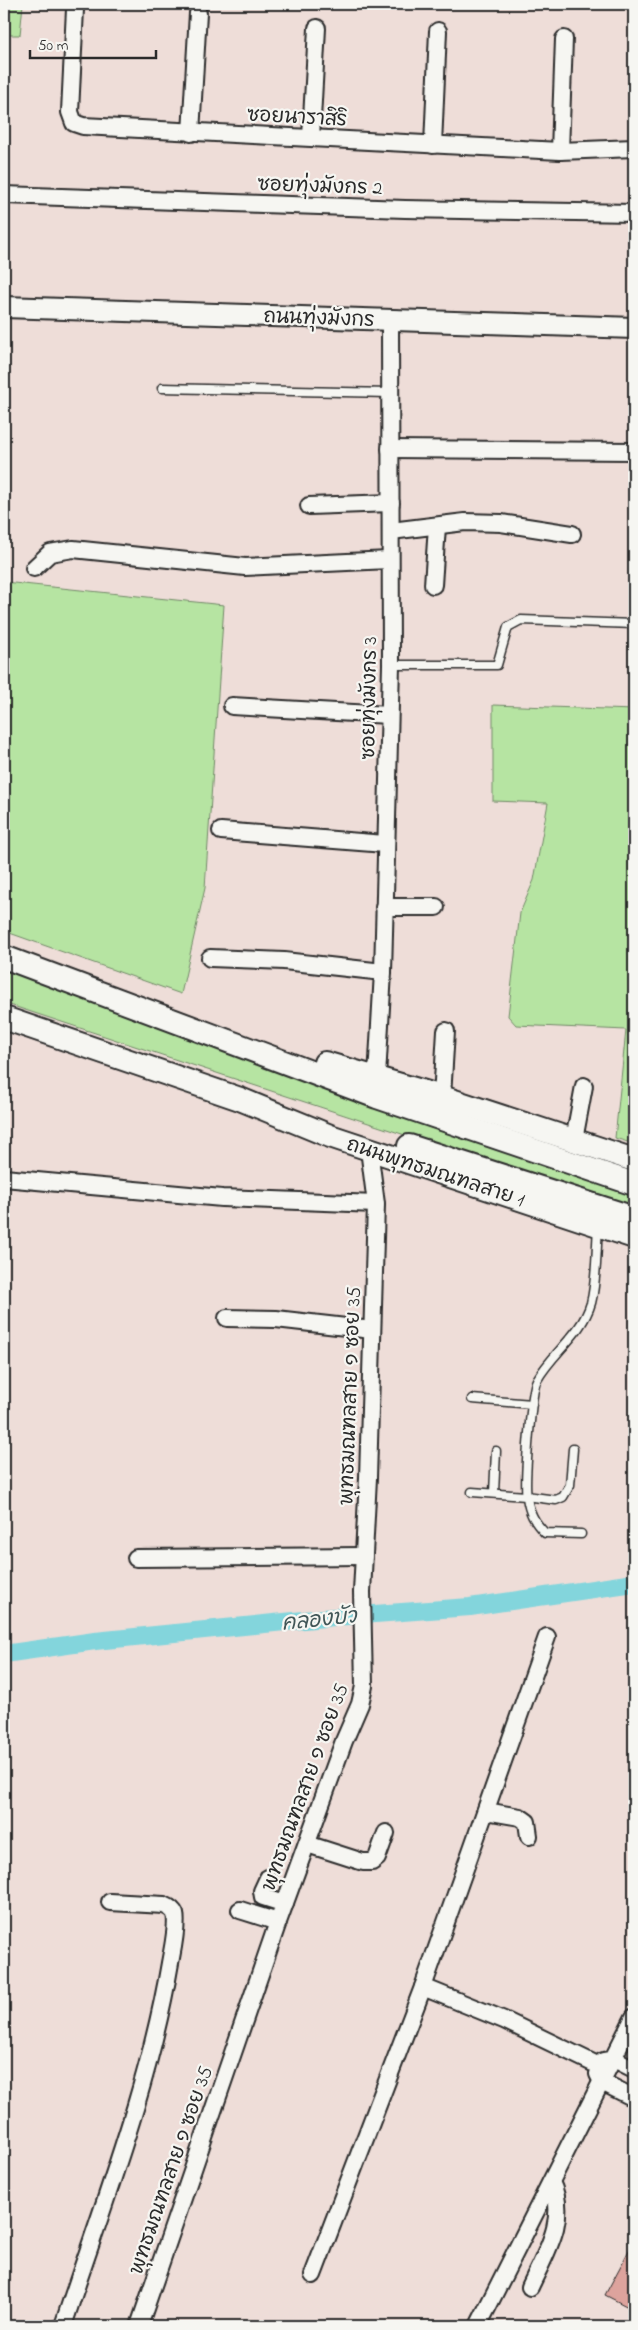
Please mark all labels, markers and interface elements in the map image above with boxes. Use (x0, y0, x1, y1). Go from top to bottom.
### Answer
scale bar (30, 28, 156, 60)
text: 50 m (38, 35, 69, 57)
street label: ซอยนาราสิริ (246, 101, 348, 136)
street label: ซอยทุ่งมังกร 2 (257, 170, 383, 204)
street label: ถนนทุ่งมังกร (263, 302, 375, 336)
street label: ซอยทุ่งมังกร 3 (354, 636, 386, 760)
street label: ถนนพุทธมณฑลสาย 1 (342, 1131, 528, 1216)
street label: พุทธมณฑลสาย ๑ ซอย 35 (333, 1286, 370, 1506)
water label: คลองบัว (280, 1602, 360, 1640)
street label: พุทธมณฑลสาย ๑ ซอย 35 (255, 1680, 357, 1896)
street label: พุทธมณฑลสาย ๑ ซอย 35 (123, 2063, 222, 2279)

